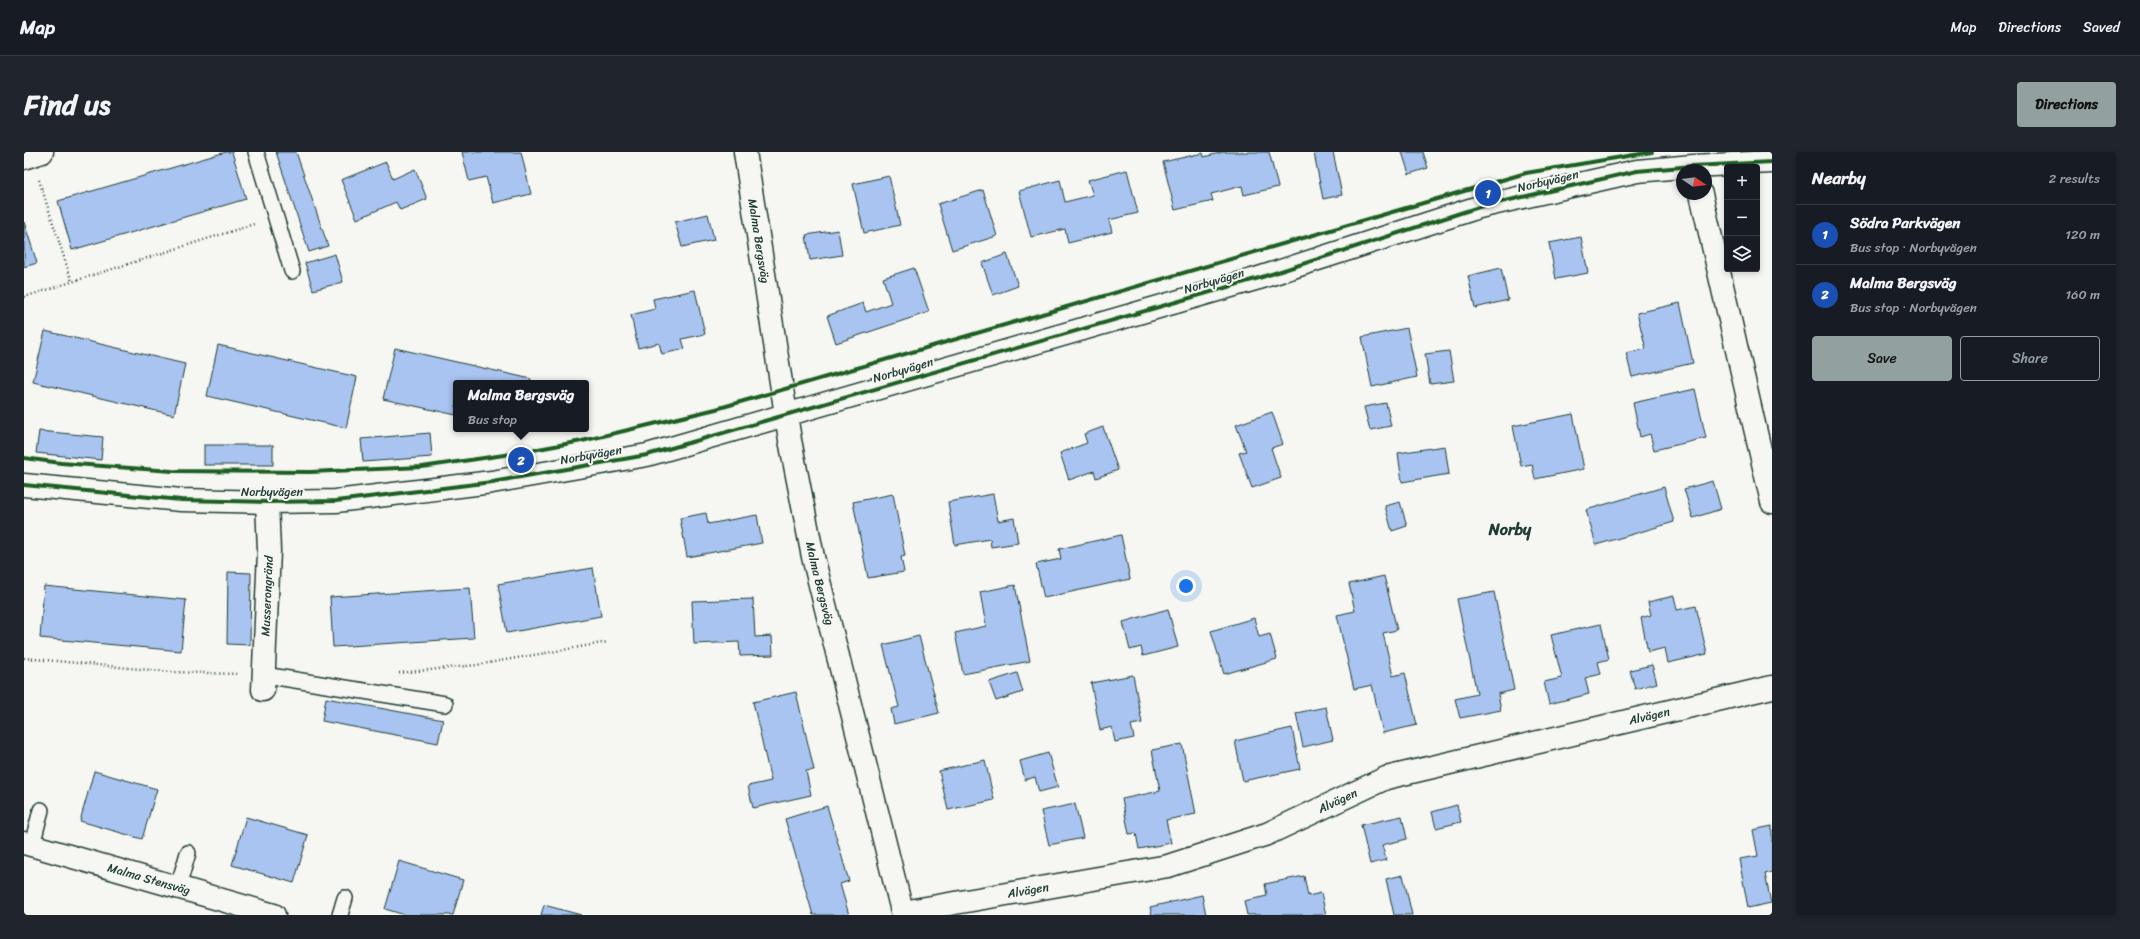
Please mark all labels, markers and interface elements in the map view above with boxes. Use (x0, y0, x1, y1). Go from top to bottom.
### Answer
text: Map (20, 11, 55, 44)
text: Map (1950, 15, 1976, 40)
text: Directions (1998, 15, 2061, 40)
text: Saved (2083, 15, 2120, 40)
text: Find us (24, 80, 111, 129)
button: Directions (2017, 82, 2116, 127)
street label: Norbyvägen (1515, 163, 1581, 199)
text: Nearby (1812, 163, 1866, 193)
north arrow (1676, 164, 1712, 200)
map controls (1724, 164, 1760, 272)
button: + (1724, 164, 1760, 200)
text: 2 results (2049, 167, 2100, 190)
pin: 1 (1475, 178, 1501, 208)
street label: Malma Bergsväg (741, 197, 776, 285)
button: − (1724, 200, 1760, 236)
text: Södra Parkvägen (1850, 210, 1960, 236)
text: 1 (1822, 223, 1828, 246)
text: 120 m (2065, 223, 2100, 246)
button: layers (1724, 236, 1760, 272)
text: Bus stop · Norbyvägen (1850, 236, 1977, 259)
street label: Norbyvägen (1181, 262, 1247, 300)
text: Malma Bergsväg (1850, 270, 1957, 296)
text: 2 (1821, 283, 1829, 306)
text: 160 m (2065, 283, 2100, 306)
text: Bus stop · Norbyvägen (1850, 296, 1977, 319)
button: Save (1812, 336, 1952, 381)
button: Share (1960, 336, 2100, 381)
street label: Norbyvägen (870, 351, 936, 389)
popup (453, 380, 589, 432)
text: Malma Bergsväg (468, 382, 574, 408)
text: Bus stop (468, 408, 517, 431)
street label: Norbyvägen (558, 439, 624, 471)
pin: 2 (508, 445, 534, 475)
street label: Norbyvägen (241, 481, 304, 503)
district label: Norby (1488, 515, 1532, 544)
street label: Malma Bergsväg (799, 540, 841, 628)
street label: Musserongränd (254, 555, 280, 637)
your location (1176, 576, 1196, 596)
street label: Alvägen (1626, 700, 1673, 732)
street label: Alvägen (1313, 782, 1362, 820)
street label: Malma Stensväg (105, 857, 193, 901)
street label: Alvägen (1005, 876, 1051, 905)

